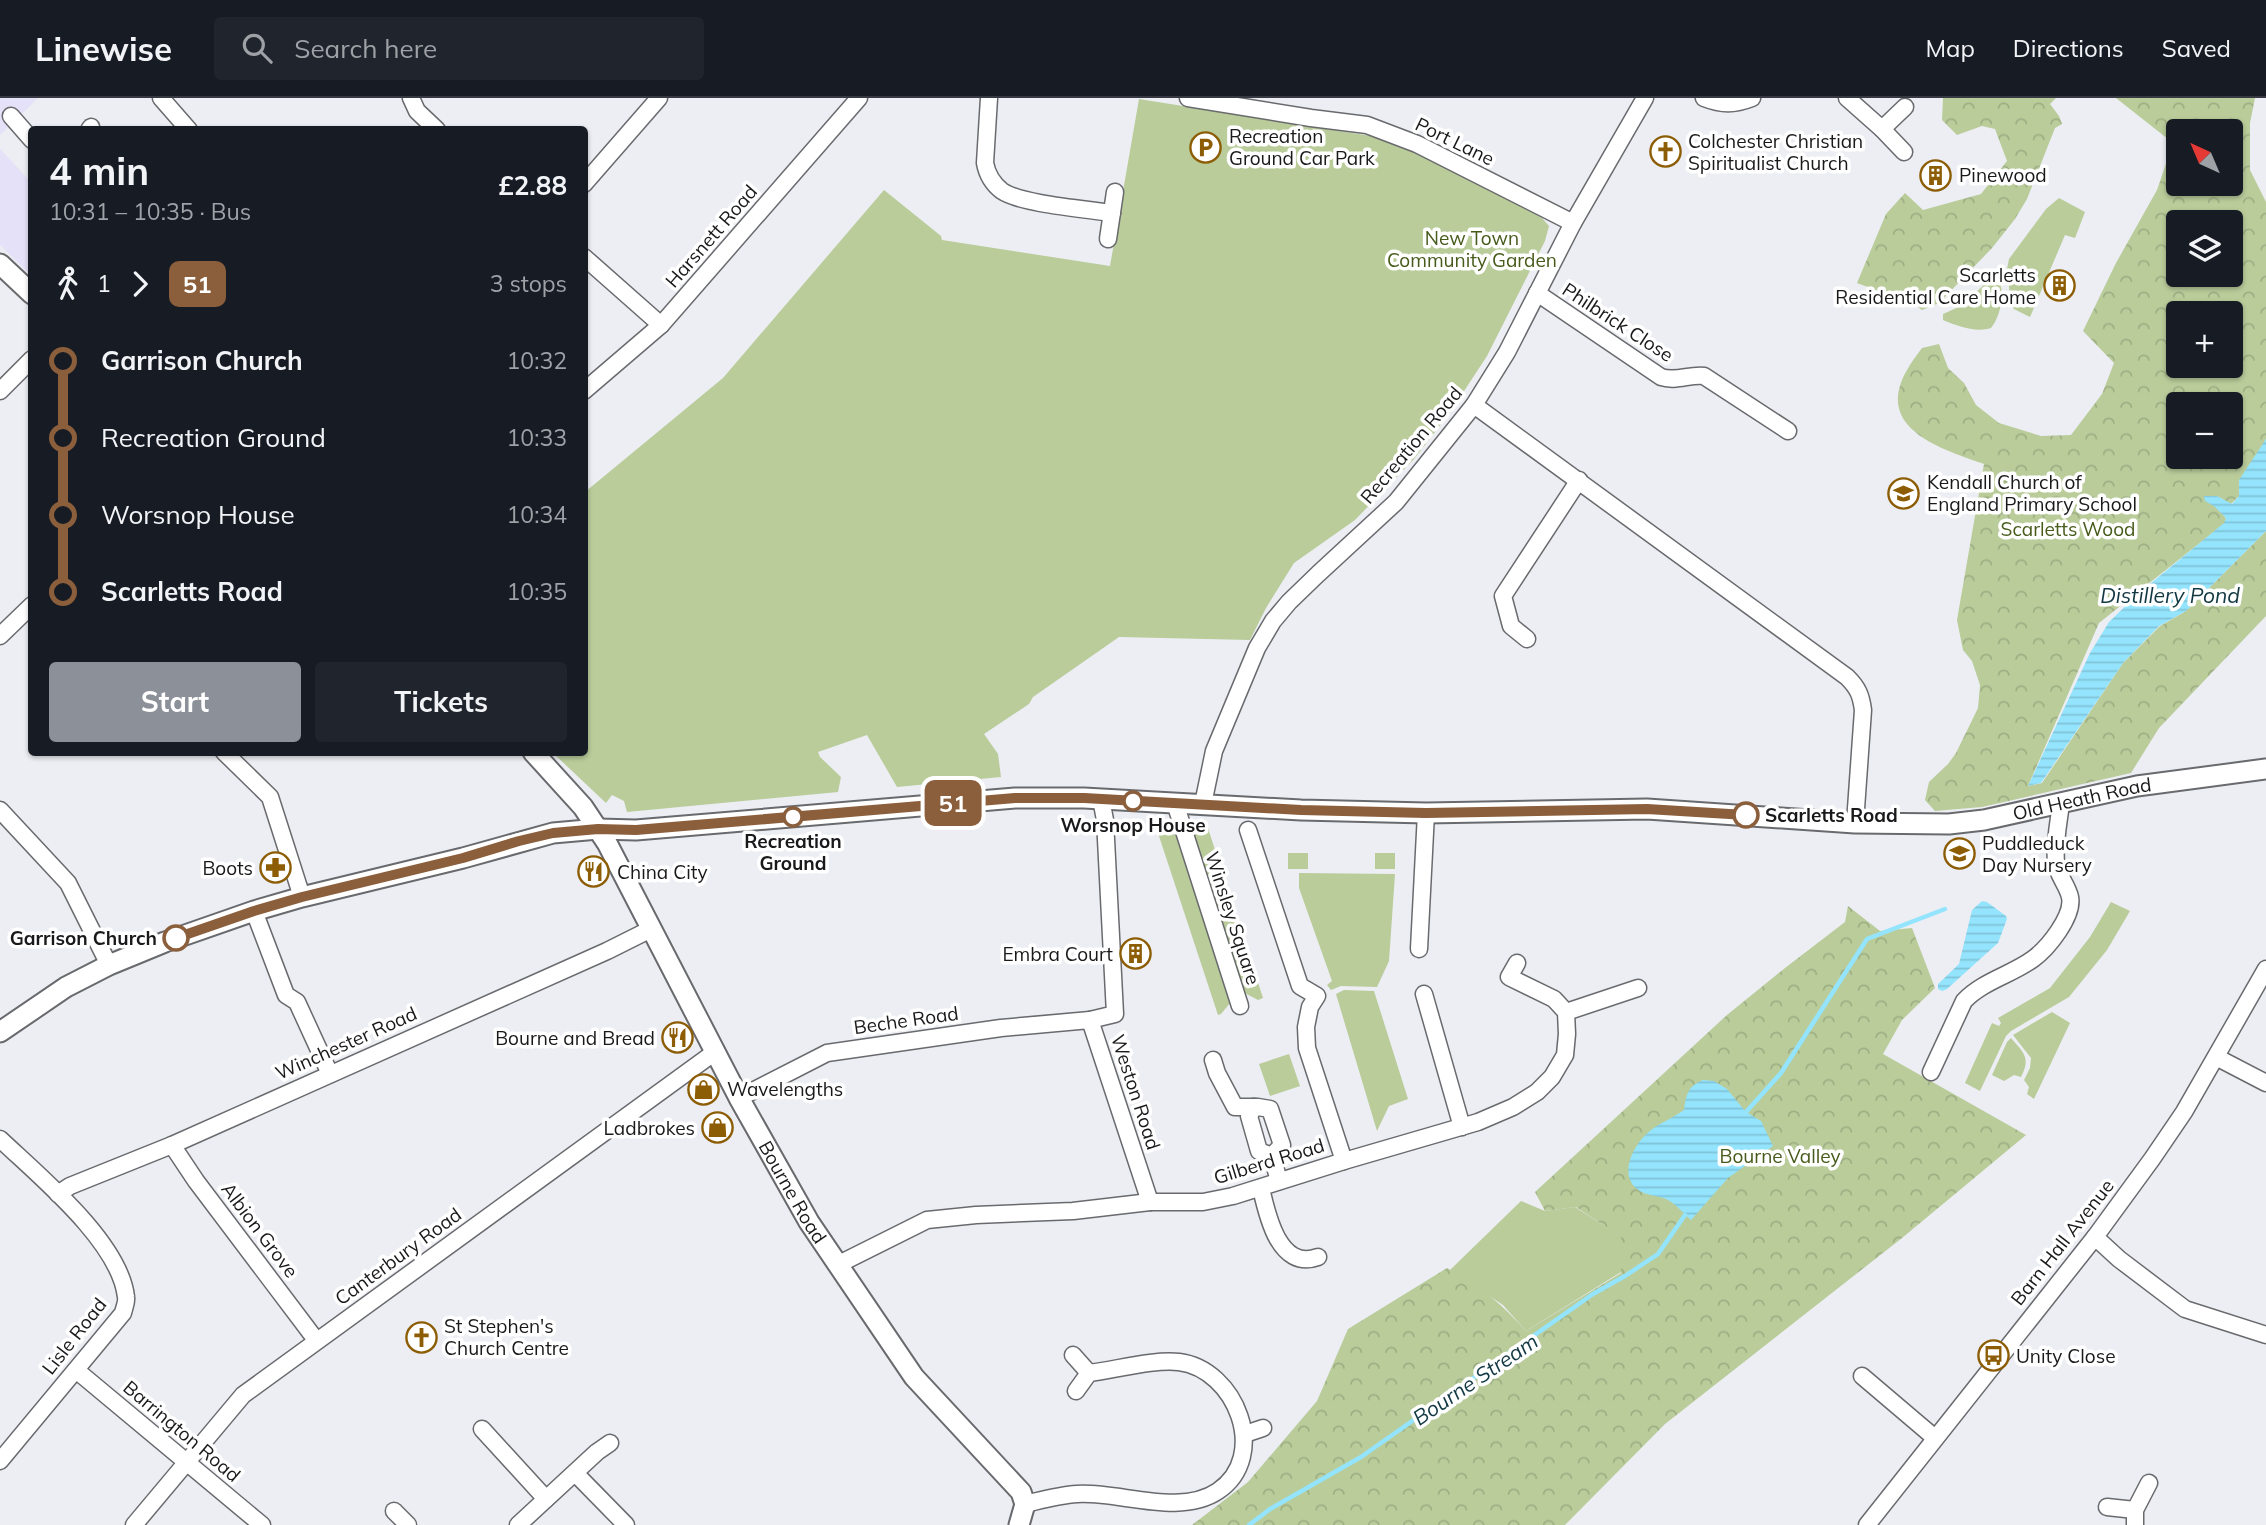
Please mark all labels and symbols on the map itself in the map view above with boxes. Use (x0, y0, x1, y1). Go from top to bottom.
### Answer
street label: Port Lane (1412, 112, 1498, 170)
north arrow (2166, 119, 2244, 196)
place label: Recreation Ground Car Park (1229, 124, 1375, 170)
place label: Colchester Christian Spiritualist Church (1688, 129, 1863, 175)
parking icon: Recreation Ground Car Park (1189, 130, 1223, 164)
church icon: Colchester Christian Spiritualist Church (1648, 135, 1682, 169)
building icon: Pinewood (1919, 158, 1953, 192)
place label: Pinewood (1959, 163, 2047, 187)
street label: Harsnett Road (660, 180, 762, 292)
park label: New Town Community Garden (1387, 226, 1557, 272)
place label: Scarletts Residential Care Home (1835, 263, 2036, 309)
building icon: Scarletts Residential Care Home (2042, 269, 2076, 303)
street label: Philbrick Close (1558, 277, 1678, 367)
street label: Recreation Road (1355, 381, 1467, 509)
place label: Kendall Church of England Primary School (1927, 470, 2137, 516)
school or university icon: Kendall Church of England Primary School (1887, 476, 1921, 510)
park label: Scarletts Wood (2001, 517, 2135, 541)
water label: Distillery Pond (2100, 582, 2240, 608)
street label: Old Heath Road (2010, 772, 2153, 825)
line badge: 51 (922, 780, 984, 826)
marker: Worsnop House (1123, 791, 1143, 811)
marker: Scarletts Road (1733, 802, 1759, 828)
place label: Scarletts Road (1765, 803, 1898, 827)
marker: Recreation Ground (783, 807, 803, 827)
place label: Worsnop House (1060, 813, 1206, 837)
place label: Recreation Ground (744, 829, 842, 875)
place label: Puddleduck Day Nursery (1982, 831, 2092, 877)
school or university icon: Puddleduck Day Nursery (1942, 837, 1976, 871)
street label: Winsley Square (1200, 848, 1266, 988)
pharmacy icon: Boots (259, 851, 293, 885)
restaurant icon: China City (577, 855, 611, 889)
place label: Boots (202, 856, 253, 880)
place label: China City (617, 860, 708, 884)
marker: Garrison Church (163, 925, 189, 951)
place label: Garrison Church (10, 926, 157, 950)
building icon: Embra Court (1119, 937, 1153, 971)
place label: Embra Court (1002, 942, 1113, 966)
street label: Winchester Road (272, 1001, 420, 1085)
street label: Beche Road (852, 1001, 960, 1039)
restaurant icon: Bourne and Bread (661, 1021, 695, 1055)
place label: Bourne and Bread (495, 1026, 655, 1050)
street label: Weston Road (1106, 1031, 1166, 1153)
shop icon: Wavelengths (687, 1072, 721, 1106)
place label: Wavelengths (727, 1077, 843, 1101)
shop icon: Ladbrokes (701, 1111, 735, 1145)
place label: Ladbrokes (604, 1116, 695, 1140)
street label: Gilberd Road (1211, 1133, 1327, 1189)
street label: Bourne Road (754, 1136, 832, 1248)
park label: Bourne Valley (1720, 1144, 1840, 1168)
street label: Barn Hall Avenue (2005, 1174, 2119, 1310)
street label: Albion Grove (216, 1178, 304, 1282)
street label: Canterbury Road (330, 1202, 466, 1310)
street label: Lisle Road (37, 1293, 111, 1379)
place label: St Stephen's Church Centre (444, 1314, 569, 1360)
church icon: St Stephen's Church Centre (404, 1320, 438, 1354)
water label: Bourne Stream (1407, 1328, 1543, 1430)
bus stop icon: Unity Close (1976, 1339, 2010, 1373)
place label: Unity Close (2016, 1344, 2115, 1368)
street label: Barrington Road (119, 1375, 245, 1487)

